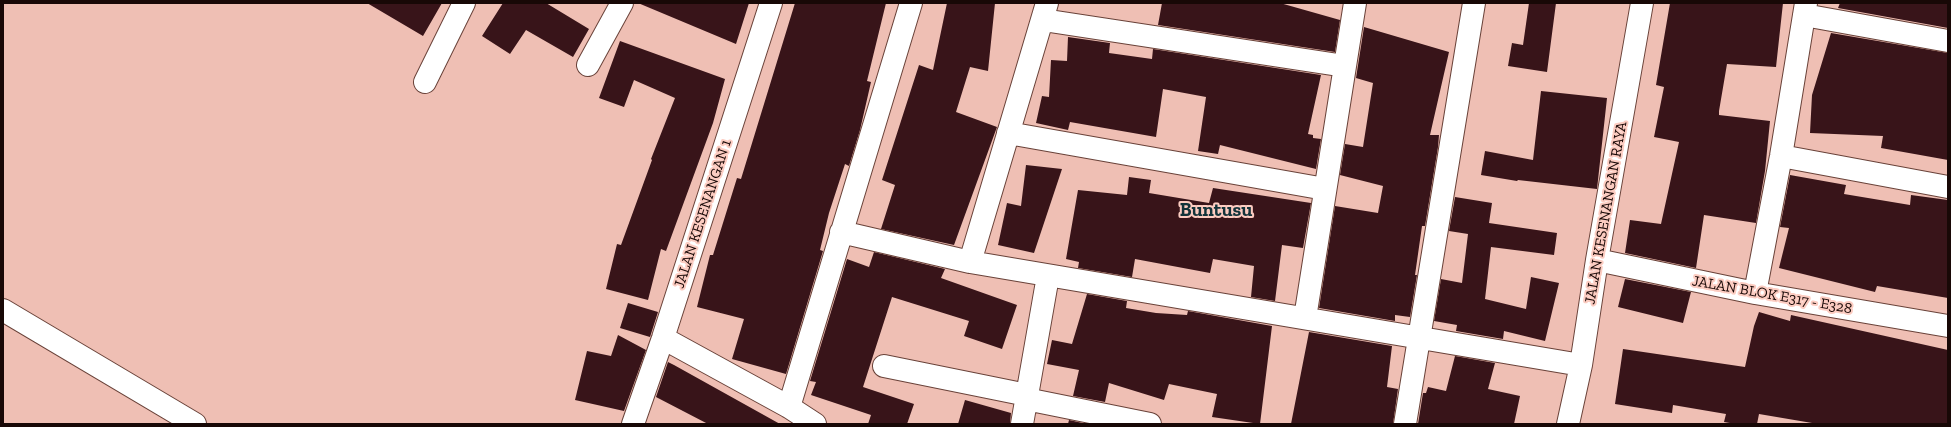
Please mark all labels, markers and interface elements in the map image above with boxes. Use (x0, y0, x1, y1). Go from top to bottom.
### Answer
street label: JALAN KESENANGAN RAYA (1581, 120, 1631, 306)
street label: JALAN KESENANGAN 1 (670, 137, 736, 291)
district label: Buntusu (1180, 200, 1252, 222)
street label: JALAN BLOK E317 - E328 (1691, 272, 1853, 318)

